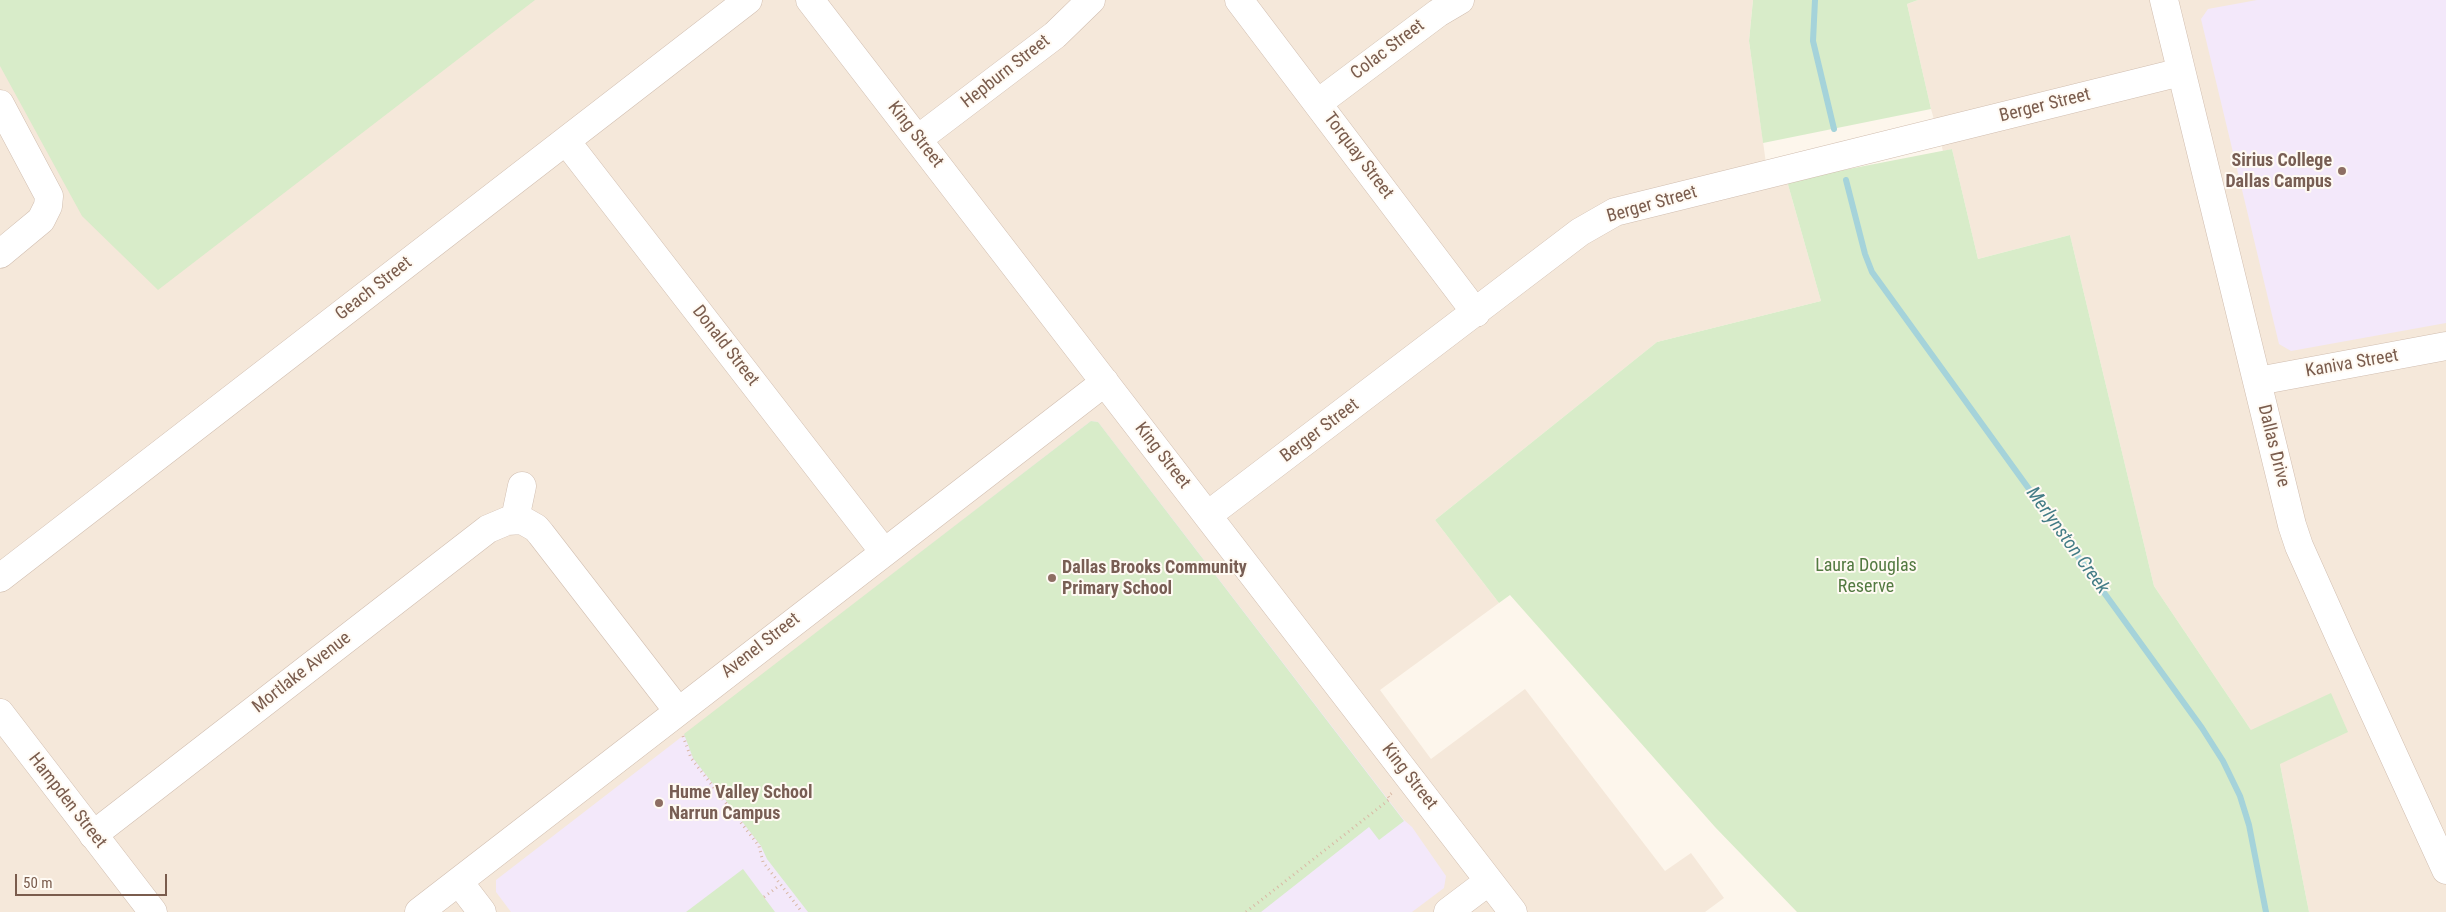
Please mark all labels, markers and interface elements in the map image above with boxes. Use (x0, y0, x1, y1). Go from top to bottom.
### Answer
street label: Colac Street (1347, 15, 1429, 85)
street label: Hepburn Street (957, 31, 1055, 113)
street label: Berger Street (1997, 84, 2093, 128)
street label: King Street (883, 98, 947, 172)
street label: Torquay Street (1318, 108, 1398, 204)
place label: Sirius College Dallas Campus (2225, 150, 2332, 192)
marker: Sirius College Dallas Campus (2336, 165, 2348, 177)
street label: Berger Street (1604, 182, 1700, 228)
street label: Geach Street (331, 252, 417, 326)
street label: Donald Street (687, 302, 763, 390)
street label: Kaniva Street (2304, 345, 2400, 383)
street label: Berger Street (1276, 394, 1364, 468)
street label: Dallas Drive (2252, 403, 2294, 489)
street label: King Street (1130, 419, 1194, 493)
water label: Merlynston Creek (2021, 483, 2113, 599)
park label: Laura Douglas Reserve (1815, 555, 1917, 598)
place label: Dallas Brooks Community Primary School (1062, 557, 1247, 600)
marker: Dallas Brooks Community Primary School (1046, 572, 1058, 584)
street label: Avenel Street (717, 609, 805, 683)
street label: Mortlake Avenue (248, 628, 356, 718)
street label: King Street (1377, 740, 1441, 814)
street label: Hampden Street (23, 749, 111, 853)
place label: Hume Valley School Narrun Campus (669, 782, 813, 824)
marker: Hume Valley School Narrun Campus (653, 797, 665, 809)
scale bar (18, 864, 170, 896)
text: 50 m (23, 874, 53, 892)

